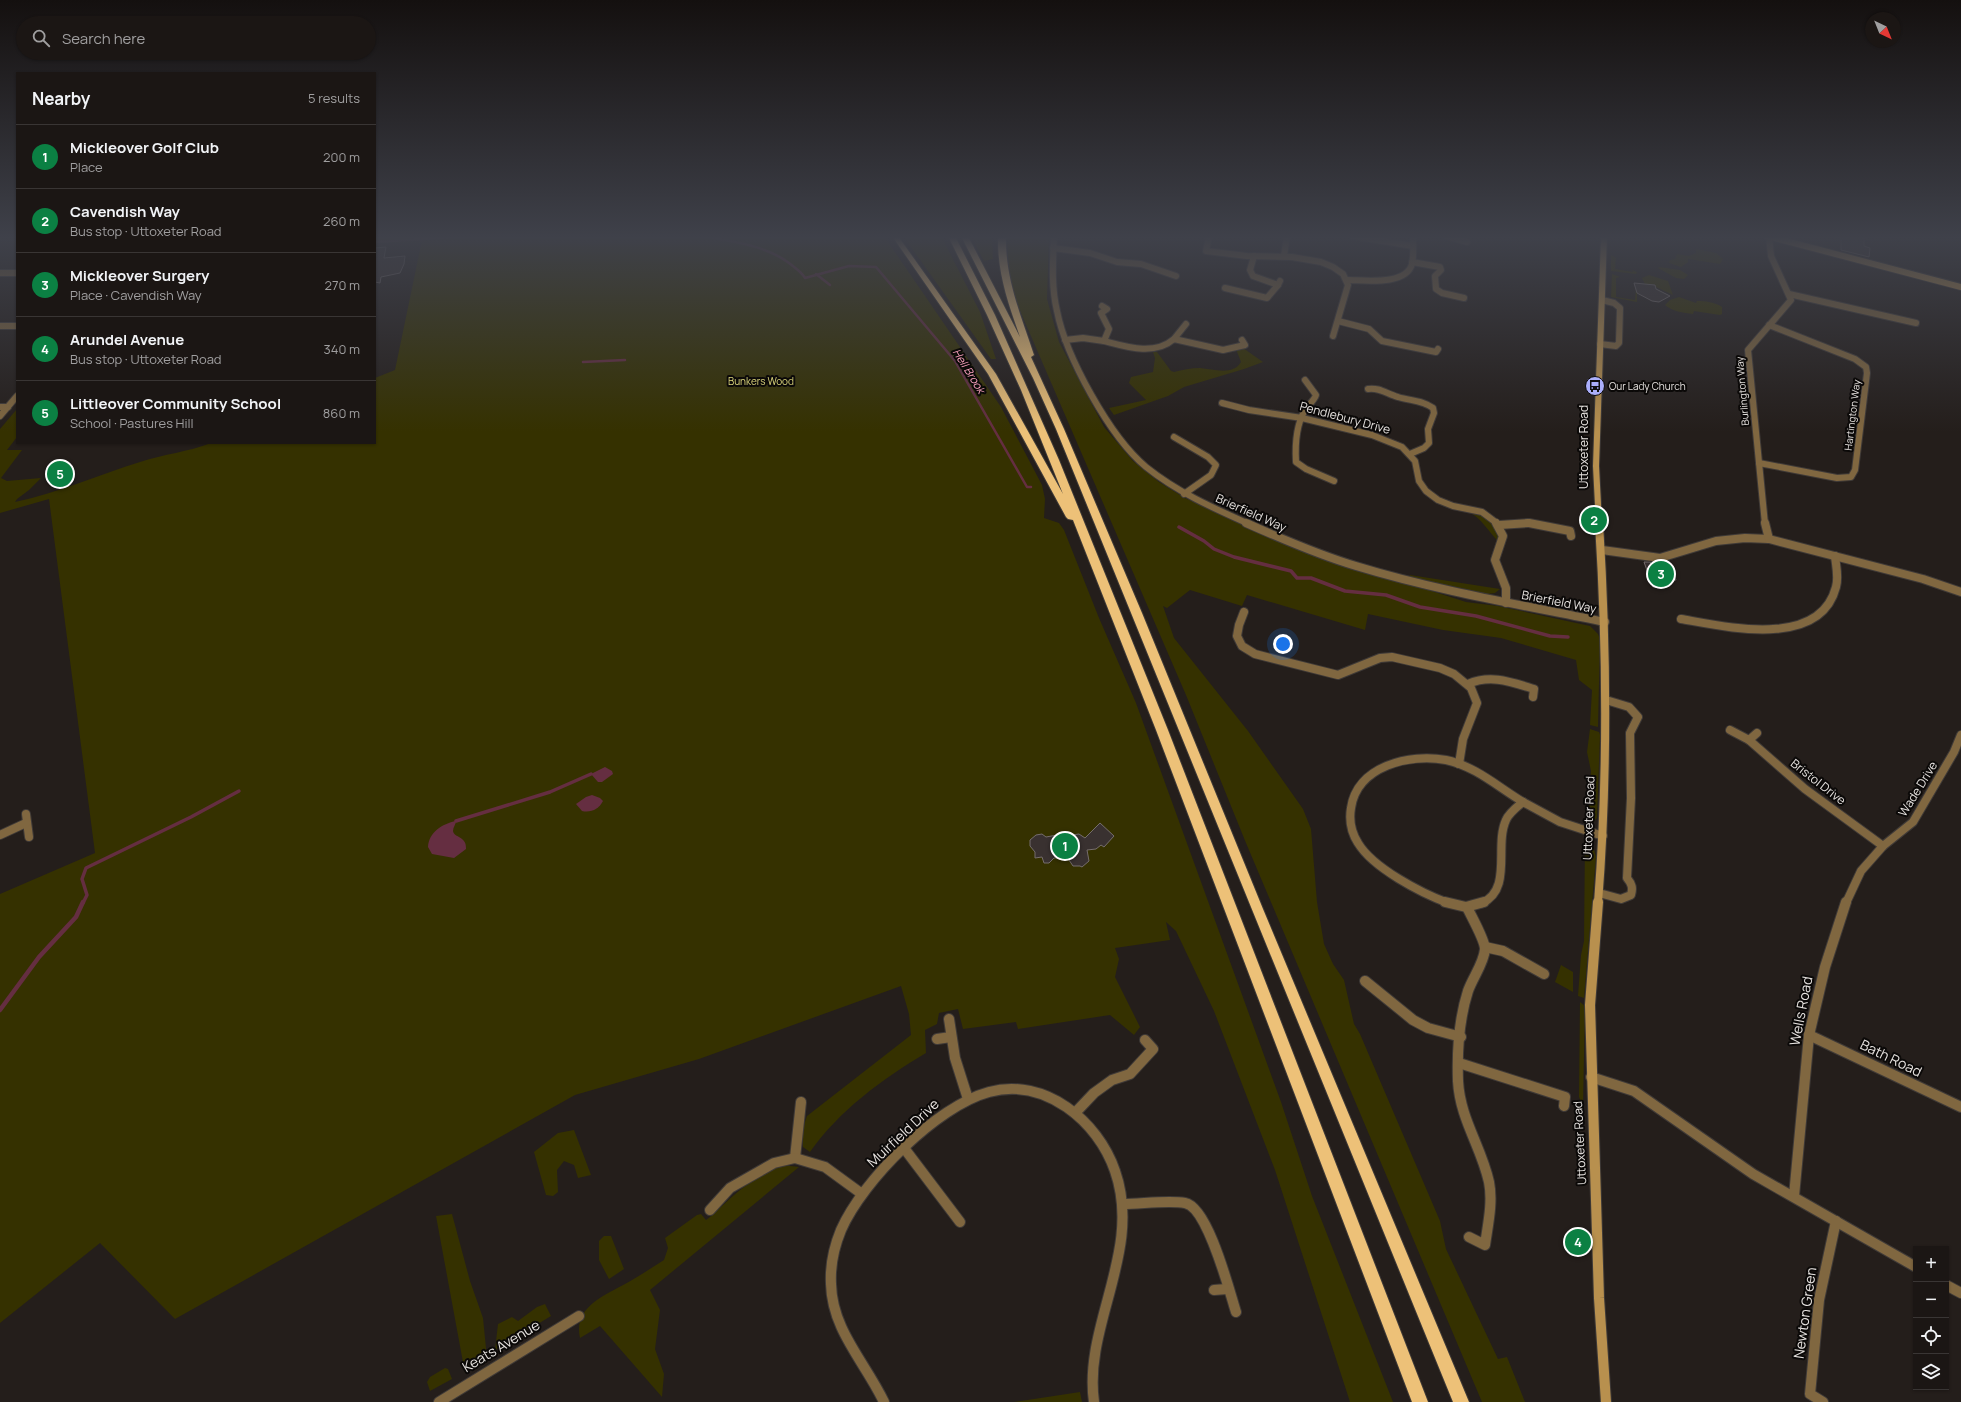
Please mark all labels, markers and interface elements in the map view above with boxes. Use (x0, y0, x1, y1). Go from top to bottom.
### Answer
north arrow (1865, 12, 1901, 48)
search box (16, 16, 376, 60)
icon: search (30, 27, 52, 49)
text: Search here (62, 28, 145, 49)
text: Nearby (32, 87, 90, 110)
text: 5 results (308, 89, 360, 107)
text: Mickleover Golf Club (70, 137, 219, 158)
text: 1 (42, 148, 48, 166)
text: 200 m (323, 148, 360, 166)
text: Place (70, 158, 103, 176)
text: Cavendish Way (70, 201, 180, 222)
text: 2 (41, 212, 49, 230)
text: 260 m (323, 212, 360, 230)
text: Bus stop · Uttoxeter Road (70, 222, 222, 240)
text: Mickleover Surgery (70, 265, 209, 286)
text: 3 (41, 276, 49, 294)
text: 270 m (325, 276, 360, 294)
text: Place · Cavendish Way (70, 286, 202, 304)
text: Arundel Avenue (70, 329, 184, 350)
text: 4 (41, 340, 49, 358)
text: 340 m (324, 340, 360, 358)
water label: Hell Brook (950, 345, 990, 397)
text: Bus stop · Uttoxeter Road (70, 350, 222, 368)
street label: Burlington Way (1732, 355, 1752, 426)
park label: Bunkers Wood (728, 374, 794, 388)
bus stop icon: Our Lady Church (1584, 375, 1606, 397)
street label: Hartington Way (1841, 378, 1863, 451)
place label: Our Lady Church (1609, 379, 1686, 393)
text: Littleover Community School (70, 393, 281, 414)
street label: Pendlebury Drive (1298, 397, 1392, 438)
text: 5 (41, 404, 49, 422)
text: 860 m (323, 404, 360, 422)
street label: Uttoxeter Road (1575, 405, 1592, 489)
text: School · Pastures Hill (70, 414, 194, 432)
pin: 5 (47, 459, 73, 489)
street label: Brierfield Way (1213, 489, 1290, 536)
pin: 2 (1581, 505, 1607, 535)
pin: 3 (1648, 559, 1674, 589)
street label: Brierfield Way (1520, 586, 1599, 617)
your location (1273, 634, 1293, 654)
street label: Bristol Drive (1787, 755, 1849, 809)
street label: Wade Drive (1894, 758, 1941, 820)
street label: Uttoxeter Road (1579, 776, 1598, 860)
pin: 1 (1052, 831, 1078, 861)
street label: Wells Road (1784, 975, 1817, 1047)
street label: Bath Road (1857, 1034, 1925, 1081)
street label: Muirfield Drive (862, 1094, 943, 1171)
street label: Uttoxeter Road (1569, 1101, 1590, 1185)
pin: 4 (1565, 1227, 1591, 1257)
map controls (1913, 1246, 1949, 1390)
button: + (1913, 1246, 1949, 1282)
street label: Newton Green (1789, 1266, 1820, 1360)
button: − (1913, 1282, 1949, 1318)
street label: Keats Avenue (458, 1315, 543, 1376)
button: locate (1913, 1318, 1949, 1354)
button: layers (1913, 1354, 1949, 1390)

